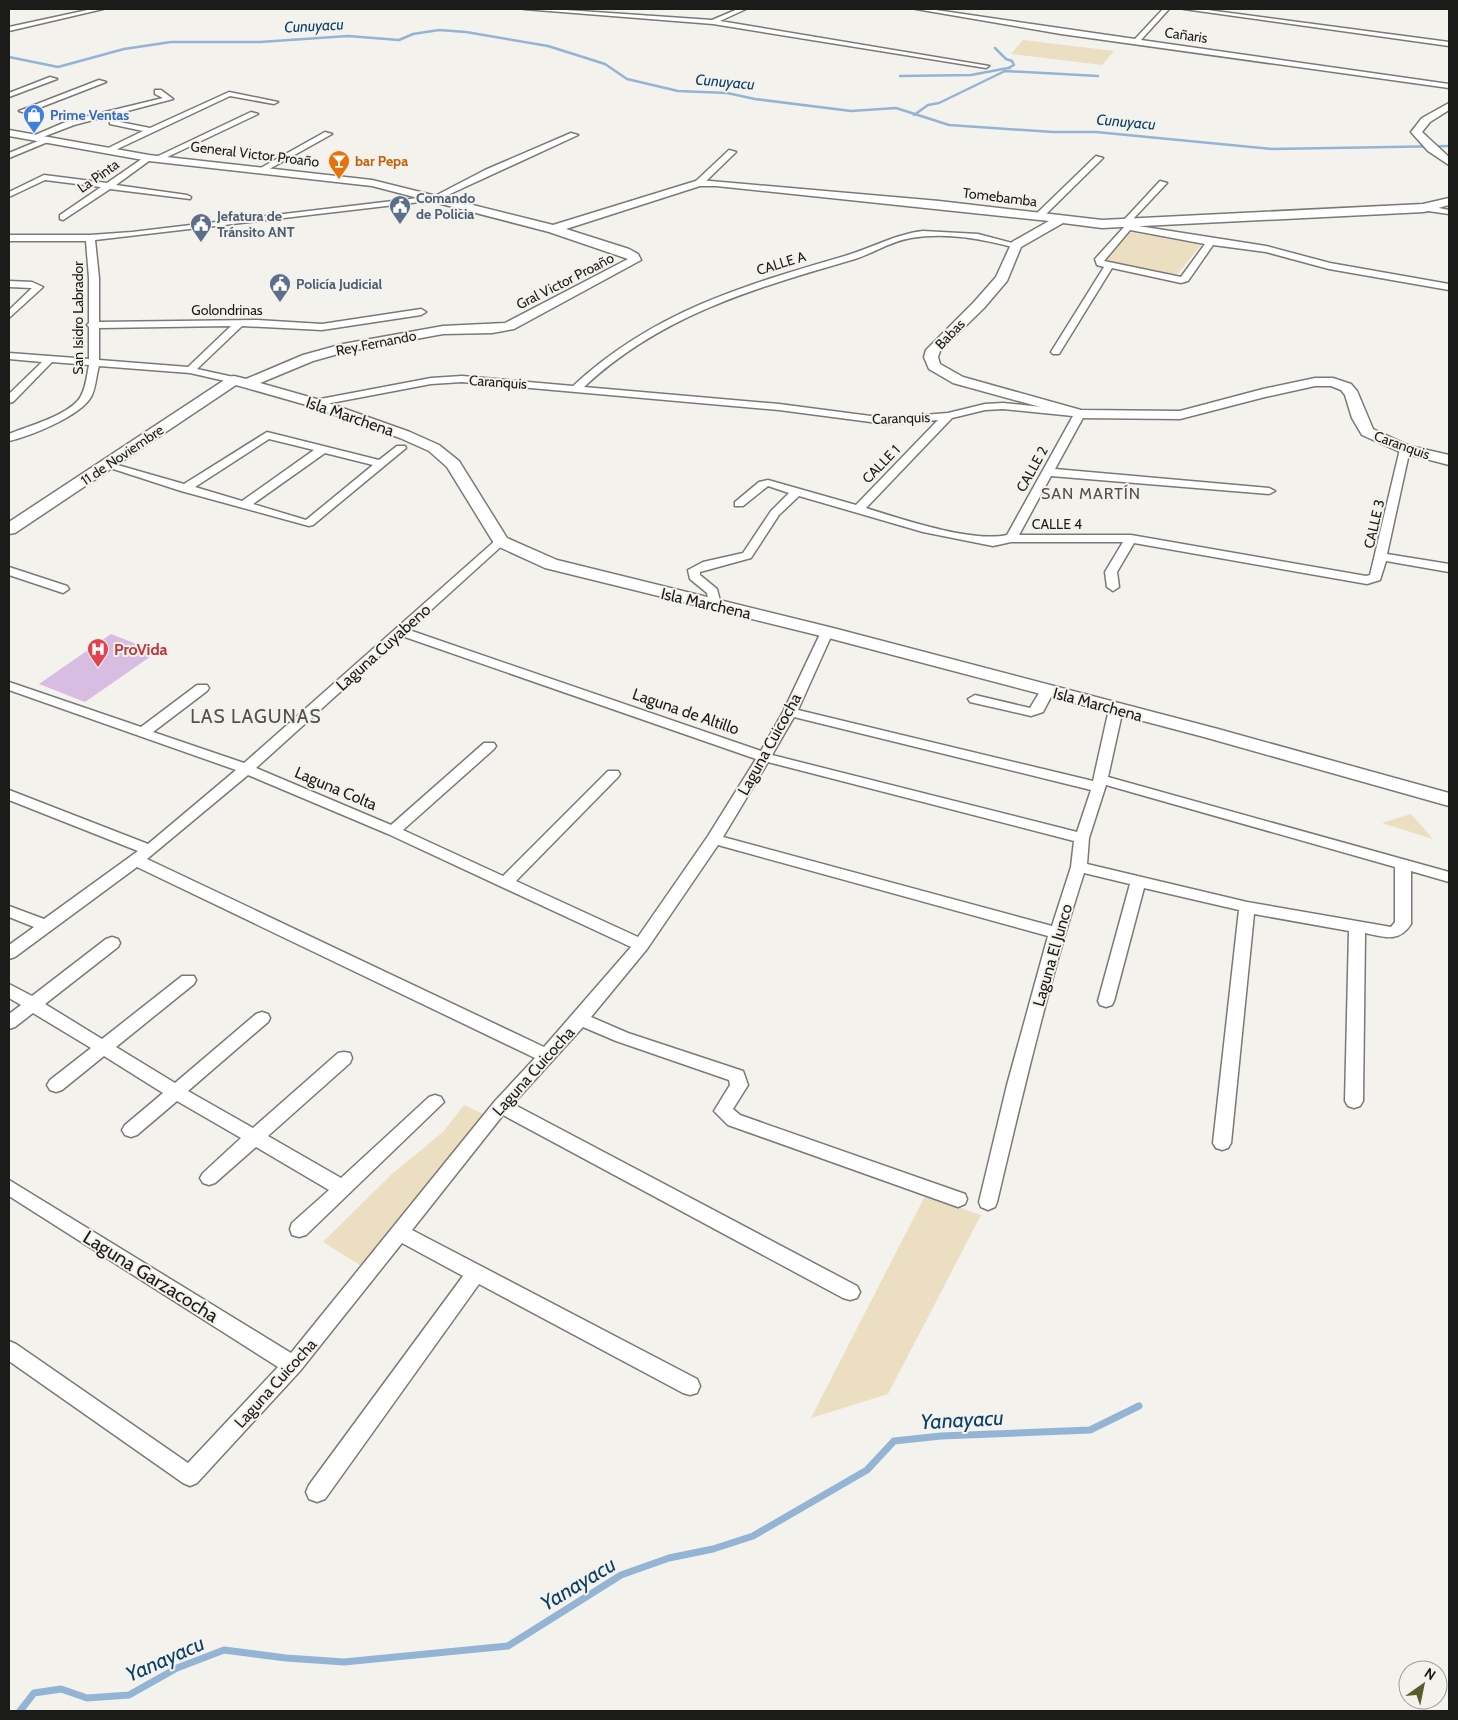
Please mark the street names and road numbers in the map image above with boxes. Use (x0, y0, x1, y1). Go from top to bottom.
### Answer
street label: Cañaris (1163, 23, 1209, 47)
street label: General Victor Proaño (190, 137, 321, 171)
street label: La Pinta (74, 155, 123, 197)
street label: Tomebamba (962, 184, 1038, 211)
street label: CALLE A (754, 247, 808, 279)
street label: Gral Victor Proaño (513, 248, 617, 313)
street label: San Isidro Labrador (69, 261, 87, 375)
street label: Golondrinas (191, 301, 263, 319)
street label: Babas (931, 315, 969, 353)
street label: Rey Fernando (334, 326, 418, 360)
street label: Caranquis (468, 371, 528, 393)
street label: Isla Marchena (303, 393, 397, 440)
street label: Caranquis (872, 408, 931, 428)
street label: 11 de Noviembre (77, 421, 167, 489)
street label: Caranquis (1372, 427, 1433, 463)
street label: CALLE 1 (858, 441, 904, 487)
street label: CALLE 2 (1012, 443, 1052, 495)
street label: CALLE 3 (1360, 498, 1388, 550)
street label: CALLE 4 (1032, 515, 1082, 533)
street label: Isla Marchena (659, 584, 753, 623)
street label: Laguna Cuyabeno (332, 600, 435, 695)
street label: Isla Marchena (1051, 683, 1145, 726)
street label: Laguna de Altillo (630, 684, 742, 739)
street label: Laguna Cuicocha (734, 690, 805, 798)
street label: Laguna Colta (292, 763, 380, 814)
street label: Laguna El Junco (1029, 902, 1076, 1009)
street label: Laguna Cuicocha (488, 1023, 579, 1120)
street label: Laguna Garzacocha (79, 1226, 223, 1327)
street label: Laguna Cuicocha (230, 1335, 321, 1432)

